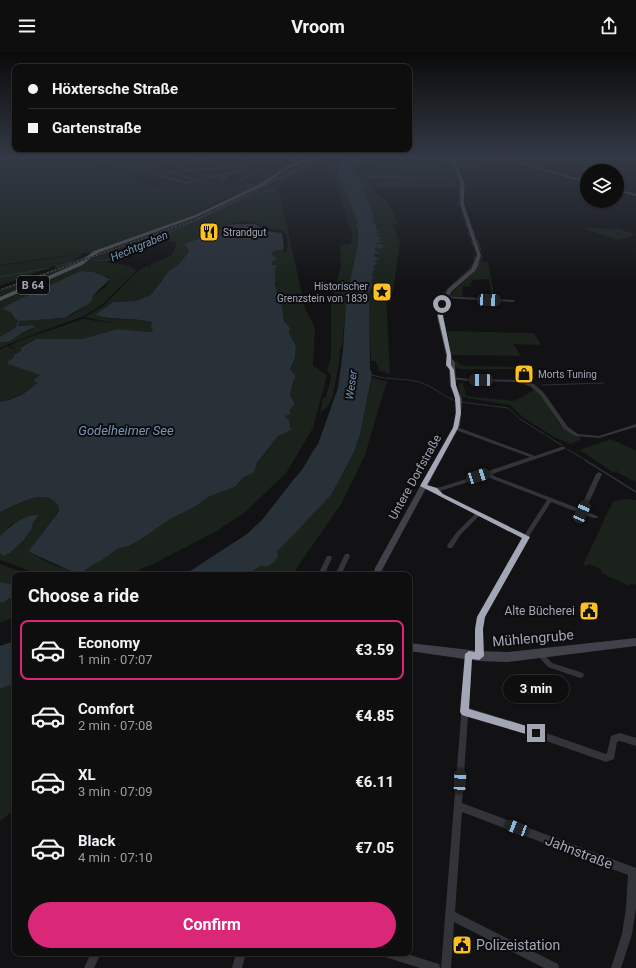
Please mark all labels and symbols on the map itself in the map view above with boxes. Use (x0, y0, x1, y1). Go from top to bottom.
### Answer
restaurant icon: Strandgut (198, 221, 220, 243)
place label: Strandgut (223, 227, 266, 238)
water label: Hechtgraben (109, 229, 170, 264)
road number: B 64 (17, 276, 49, 294)
place label: Historischer Grenzstein von 1839 (277, 281, 369, 304)
place icon: Historischer Grenzstein von 1839 (371, 281, 393, 303)
car (477, 293, 501, 307)
route start (433, 295, 451, 313)
shop icon: Morts Tuning (513, 363, 535, 385)
water label: Weser (343, 369, 360, 401)
place label: Morts Tuning (538, 369, 597, 380)
car (469, 374, 493, 386)
water label: Godelheimer See (78, 423, 174, 438)
street label: Untere Dorfstraße (386, 432, 444, 522)
car (465, 467, 491, 485)
car (572, 499, 592, 525)
public building icon: Alte Bücherei (578, 600, 600, 622)
place label: Alte Bücherei (504, 604, 575, 618)
street label: Mühlengrube (492, 626, 574, 650)
callout: 3 min (503, 675, 569, 703)
route end (527, 724, 545, 742)
car (453, 769, 467, 793)
car (504, 818, 530, 838)
street label: Jahnstraße (543, 832, 615, 872)
public building icon: Polizeistation (451, 934, 473, 956)
place label: Polizeistation (476, 937, 560, 953)

